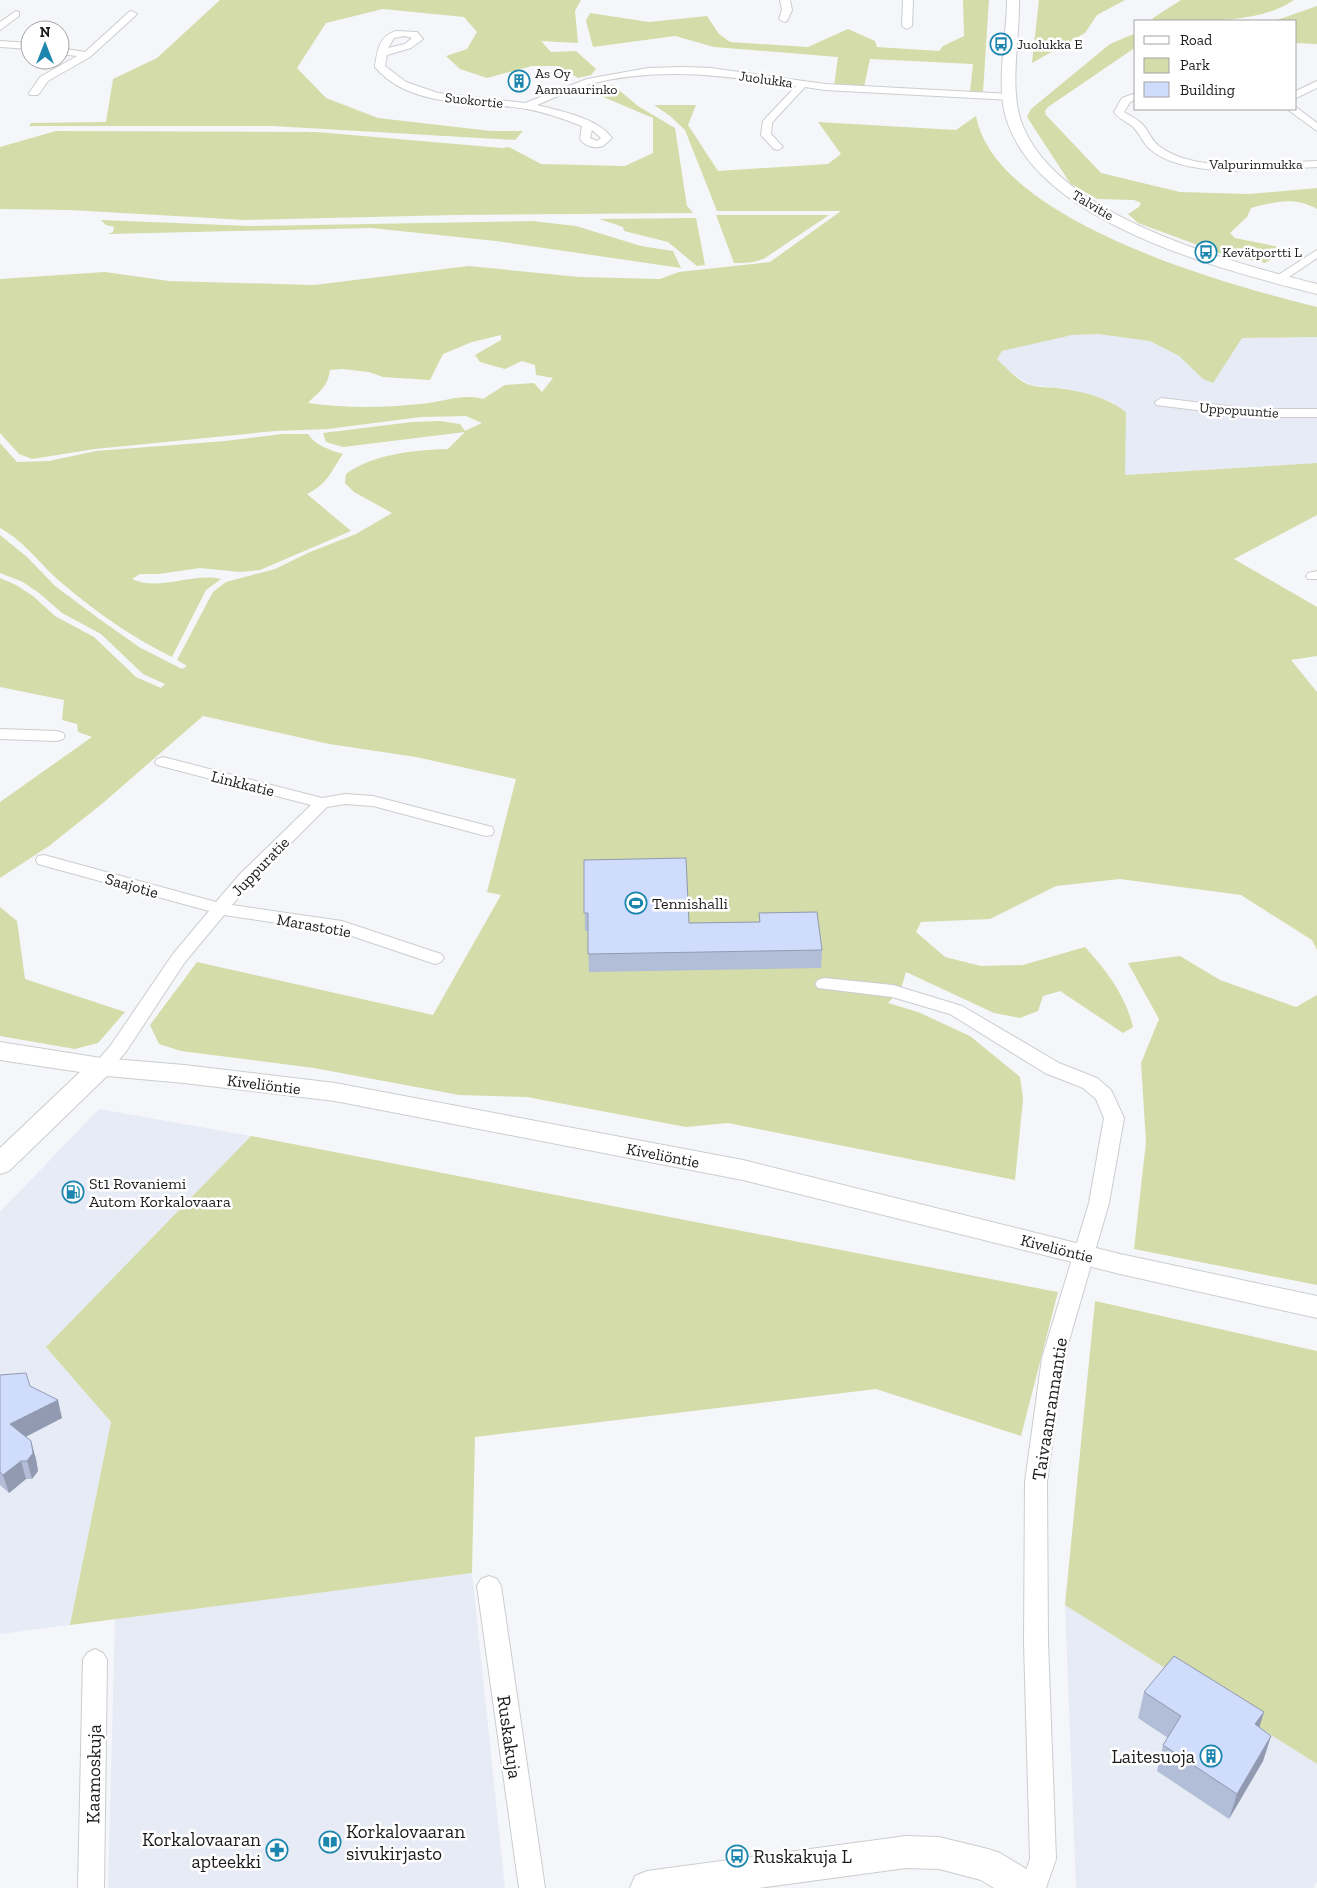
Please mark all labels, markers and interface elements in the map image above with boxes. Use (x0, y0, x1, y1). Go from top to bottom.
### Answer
north arrow (20, 20, 70, 70)
legend (1134, 20, 1297, 110)
text: N (40, 24, 51, 41)
text: Road (1180, 31, 1213, 49)
bus stop icon: Juolukka E (989, 32, 1013, 56)
place label: Juolukka E (1017, 36, 1082, 53)
text: Park (1180, 56, 1210, 74)
place label: As Oy Aamuaurinko (535, 65, 617, 98)
street label: Juolukka (738, 67, 794, 92)
building icon: As Oy Aamuaurinko (507, 69, 531, 93)
text: Building (1180, 81, 1235, 99)
street label: Suokortie (444, 89, 504, 112)
street label: Valpurinmukka (1208, 156, 1303, 173)
street label: Talvitie (1069, 186, 1117, 225)
bus stop icon: Kevätportti L (1194, 240, 1218, 264)
place label: Kevätportti L (1222, 244, 1302, 261)
street label: Uppopuuntie (1199, 399, 1280, 422)
street label: Linkkatie (209, 766, 277, 801)
street label: Juppuratie (228, 833, 293, 900)
street label: Saajotie (103, 869, 161, 902)
sports icon: Tennishalli (624, 891, 648, 915)
place label: Tennishalli (652, 894, 728, 913)
street label: Marastotie (275, 910, 353, 941)
street label: Kiveliöntie (226, 1071, 302, 1098)
street label: Kiveliöntie (625, 1139, 701, 1172)
place label: St1 Rovaniemi Autom Korkalovaara (89, 1174, 231, 1211)
fuel station icon: St1 Rovaniemi Autom Korkalovaara (61, 1180, 85, 1204)
street label: Kiveliöntie (1019, 1230, 1095, 1267)
street label: Taivaanrannantie (1027, 1336, 1072, 1482)
street label: Ruskakuja (492, 1694, 527, 1780)
street label: Kaamoskuja (81, 1724, 106, 1824)
building icon: Laitesuoja (1199, 1744, 1223, 1768)
place label: Laitesuoja (1111, 1745, 1195, 1768)
place label: Korkalovaaran sivukirjasto (346, 1820, 465, 1865)
place label: Korkalovaaran apteekki (142, 1828, 261, 1873)
library icon: Korkalovaaran sivukirjasto (318, 1830, 342, 1854)
pharmacy icon: Korkalovaaran apteekki (265, 1838, 289, 1862)
bus stop icon: Ruskakuja L (725, 1844, 749, 1868)
place label: Ruskakuja L (753, 1845, 853, 1868)

